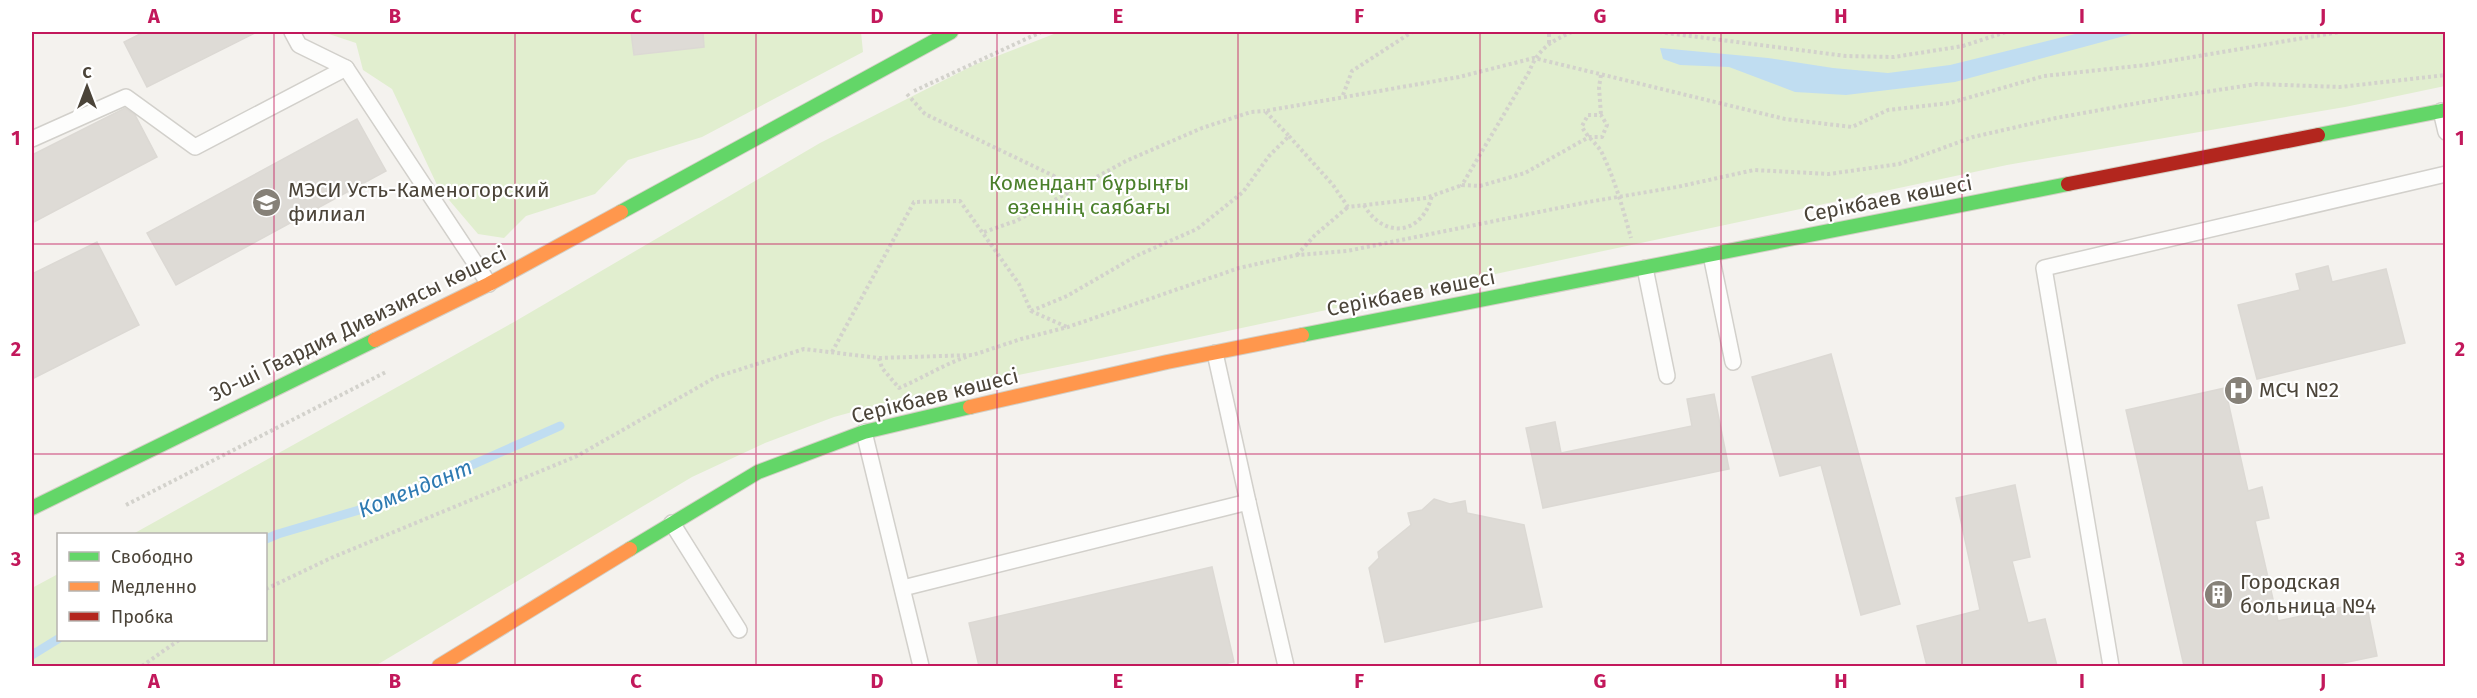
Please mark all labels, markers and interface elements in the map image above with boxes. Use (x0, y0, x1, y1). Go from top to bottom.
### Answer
text: A (147, 4, 161, 28)
text: B (389, 4, 401, 28)
text: C (630, 4, 642, 28)
text: D (870, 4, 884, 28)
text: E (1113, 4, 1123, 28)
text: F (1354, 4, 1364, 28)
text: G (1594, 4, 1606, 28)
text: H (1834, 4, 1848, 28)
text: I (2079, 4, 2085, 28)
text: J (2319, 4, 2326, 28)
north arrow (57, 57, 117, 117)
text: С (82, 63, 92, 82)
text: 1 (11, 126, 21, 150)
text: 1 (2455, 126, 2465, 150)
park label: Комендант бұрыңғы өзеннің саябағы (989, 170, 1189, 220)
street label: Серікбаев көшесі (1801, 170, 1975, 228)
place label: МЭСИ Усть-Каменогорский филиал (288, 177, 550, 227)
school or university icon: МЭСИ Усть-Каменогорский филиал (251, 186, 283, 218)
street label: 30-ші Гвардия Дивизиясы көшесі (205, 241, 511, 407)
street label: Серікбаев көшесі (1324, 264, 1498, 322)
text: 2 (11, 337, 21, 361)
text: 2 (2455, 337, 2465, 361)
street label: Серікбаев көшесі (849, 363, 1021, 429)
hospital icon: МСЧ №2 (2222, 374, 2254, 406)
place label: МСЧ №2 (2259, 377, 2339, 403)
water label: Комендант (354, 453, 476, 524)
legend (57, 533, 267, 641)
text: Свободно (111, 546, 193, 568)
text: 3 (10, 547, 21, 571)
text: 3 (2454, 547, 2465, 571)
place label: Городская больница №4 (2240, 569, 2376, 619)
text: Медленно (111, 576, 197, 598)
building icon: Городская больница №4 (2203, 578, 2235, 610)
text: Пробка (111, 606, 174, 628)
text: A (147, 669, 161, 693)
text: B (389, 669, 401, 693)
text: C (630, 669, 642, 693)
text: D (870, 669, 884, 693)
text: E (1113, 669, 1123, 693)
text: F (1354, 669, 1364, 693)
text: G (1594, 669, 1606, 693)
text: H (1834, 669, 1848, 693)
text: I (2079, 669, 2085, 693)
text: J (2319, 669, 2326, 693)

